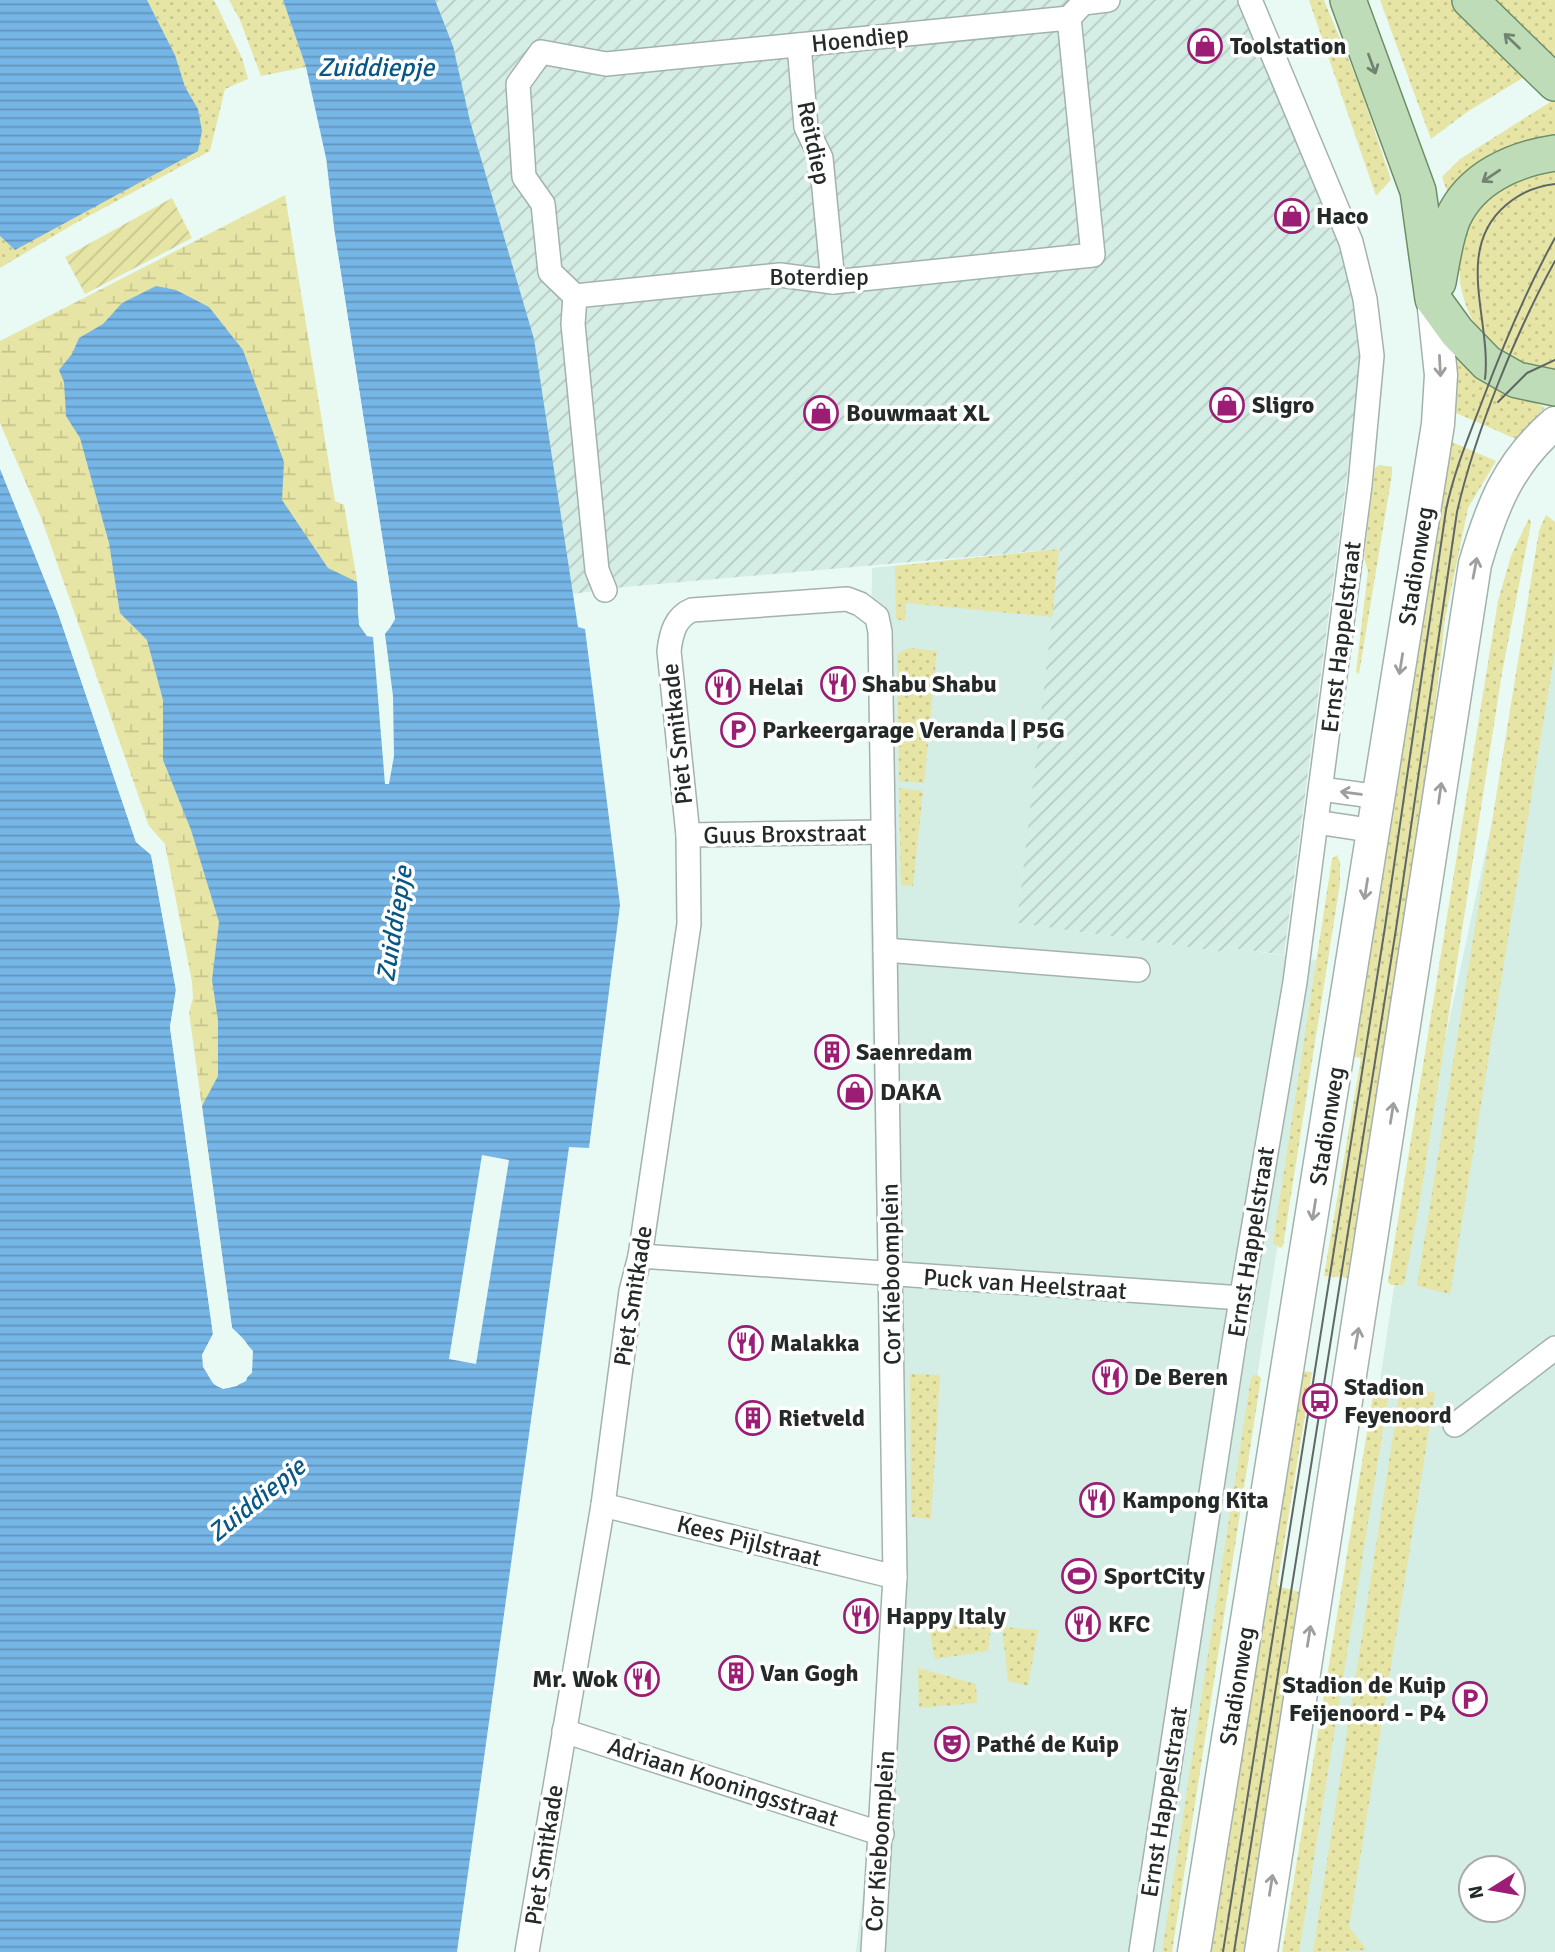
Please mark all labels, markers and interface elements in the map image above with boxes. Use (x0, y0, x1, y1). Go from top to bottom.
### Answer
street label: Hoendiep (810, 19, 910, 59)
shop icon: Toolstation (1186, 27, 1224, 65)
place label: Toolstation (1230, 31, 1346, 61)
one-way arrow (1504, 33, 1521, 50)
water label: Zuiddiepje (318, 52, 436, 84)
one-way arrow (1367, 52, 1379, 74)
street label: Reitdiep (791, 98, 837, 188)
one-way arrow (1482, 168, 1501, 183)
shop icon: Haco (1273, 197, 1311, 235)
place label: Haco (1316, 201, 1368, 231)
street label: Boterdiep (769, 262, 869, 292)
one-way arrow (1434, 355, 1447, 377)
shop icon: Sligro (1208, 386, 1246, 424)
place label: Sligro (1252, 390, 1314, 420)
shop icon: Bouwmaat XL (802, 394, 840, 432)
place label: Bouwmaat XL (846, 398, 990, 428)
street label: Stadionweg (1392, 504, 1440, 628)
street label: Ernst Happelstraat (1314, 540, 1368, 734)
one-way arrow (1468, 557, 1482, 580)
one-way arrow (1394, 652, 1407, 675)
street label: Piet Smitkade (655, 662, 699, 806)
restaurant icon: Shabu Shabu (819, 665, 857, 703)
restaurant icon: Helai (704, 668, 742, 706)
place label: Shabu Shabu (862, 669, 997, 699)
place label: Helai (748, 672, 804, 702)
parking icon: Parkeergarage Veranda | P5G (719, 711, 757, 749)
place label: Parkeergarage Veranda | P5G (762, 715, 1065, 745)
one-way arrow (1434, 782, 1447, 804)
one-way arrow (1340, 787, 1363, 800)
street label: Guus Broxstraat (703, 818, 867, 850)
water label: Zuiddiepje (370, 862, 420, 984)
one-way arrow (1359, 877, 1372, 900)
building icon: Saenredam (813, 1033, 851, 1071)
place label: Saenredam (856, 1037, 972, 1067)
street label: Stadionweg (1303, 1064, 1351, 1188)
shop icon: DAKA (836, 1073, 874, 1111)
place label: DAKA (880, 1077, 942, 1107)
one-way arrow (1385, 1103, 1398, 1125)
street label: Ernst Happelstraat (1221, 1145, 1281, 1339)
street label: Cor Kieboomplein (874, 1183, 908, 1365)
one-way arrow (1307, 1199, 1320, 1221)
street label: Piet Smitkade (607, 1224, 659, 1368)
street label: Puck van Heelstraat (922, 1262, 1128, 1306)
restaurant icon: Malakka (727, 1324, 765, 1362)
one-way arrow (1351, 1327, 1364, 1350)
place label: Malakka (770, 1328, 860, 1358)
restaurant icon: De Beren (1091, 1358, 1129, 1396)
place label: De Beren (1134, 1362, 1228, 1392)
place label: Stadion Feyenoord (1344, 1372, 1452, 1430)
bus stop icon: Stadion Feyenoord (1301, 1382, 1339, 1420)
building icon: Rietveld (734, 1399, 772, 1437)
place label: Rietveld (778, 1403, 865, 1433)
water label: Zuiddiepje (202, 1450, 314, 1549)
restaurant icon: Kampong Kita (1078, 1481, 1116, 1519)
place label: Kampong Kita (1122, 1485, 1269, 1515)
street label: Kees Pijlstraat (674, 1509, 824, 1573)
sports icon: SportCity (1060, 1557, 1098, 1595)
place label: SportCity (1104, 1561, 1205, 1591)
restaurant icon: Happy Italy (842, 1597, 880, 1635)
place label: Happy Italy (886, 1601, 1006, 1631)
restaurant icon: KFC (1064, 1605, 1102, 1643)
place label: KFC (1108, 1609, 1151, 1639)
street label: Stadionweg (1213, 1624, 1261, 1748)
one-way arrow (1303, 1625, 1316, 1647)
building icon: Van Gogh (717, 1654, 755, 1692)
place label: Van Gogh (760, 1658, 859, 1688)
restaurant icon: Mr. Wok (623, 1660, 661, 1698)
place label: Mr. Wok (532, 1664, 618, 1694)
place label: Stadion de Kuip Feijenoord - P4 (1283, 1670, 1446, 1728)
parking icon: Stadion de Kuip Feijenoord - P4 (1451, 1680, 1489, 1718)
street label: Ernst Happelstraat (1134, 1705, 1194, 1899)
theatre icon: Pathé de Kuip (933, 1725, 971, 1763)
place label: Pathé de Kuip (976, 1729, 1119, 1759)
street label: Adriaan Kooningsstraat (604, 1731, 842, 1833)
street label: Cor Kieboomplein (859, 1749, 901, 1933)
street label: Piet Smitkade (518, 1783, 570, 1927)
north arrow (1457, 1854, 1527, 1924)
one-way arrow (1265, 1874, 1278, 1896)
text: N (1463, 1883, 1489, 1901)

